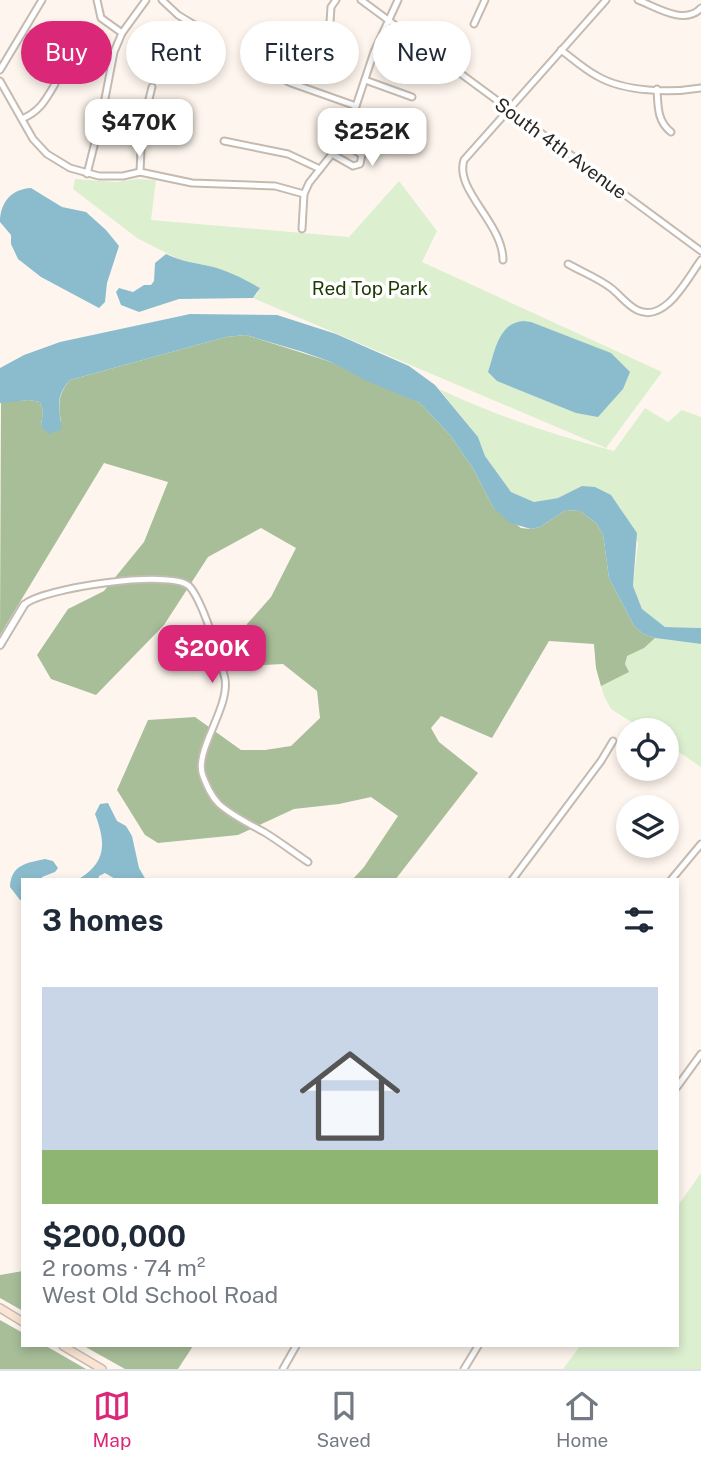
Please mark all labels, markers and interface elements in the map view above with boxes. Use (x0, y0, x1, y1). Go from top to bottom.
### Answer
chip: Buy (21, 21, 112, 84)
chip: Rent (126, 21, 226, 84)
chip: Filters (240, 21, 359, 84)
chip: New (373, 21, 471, 84)
street label: South 4th Avenue (491, 93, 631, 203)
pin: $470K (90, 100, 188, 159)
text: $470K (101, 108, 177, 135)
pin: $252K (323, 108, 421, 168)
text: $252K (334, 117, 410, 144)
park label: Red Top Park (312, 277, 428, 299)
pin: $200K (163, 626, 261, 685)
text: $200K (174, 634, 250, 661)
map controls (616, 718, 679, 858)
button: locate (616, 718, 679, 781)
button: layers (616, 795, 679, 858)
icon: filters (620, 901, 658, 939)
text: 3 homes (42, 902, 164, 938)
icon: home (287, 1033, 413, 1159)
text: $200,000 (42, 1218, 186, 1254)
text: 2 rooms · 74 m² (42, 1254, 205, 1281)
text: West Old School Road (42, 1281, 278, 1308)
tab: Map (93, 1387, 131, 1451)
tab: Saved (316, 1387, 371, 1451)
tab: Home (556, 1387, 608, 1451)

